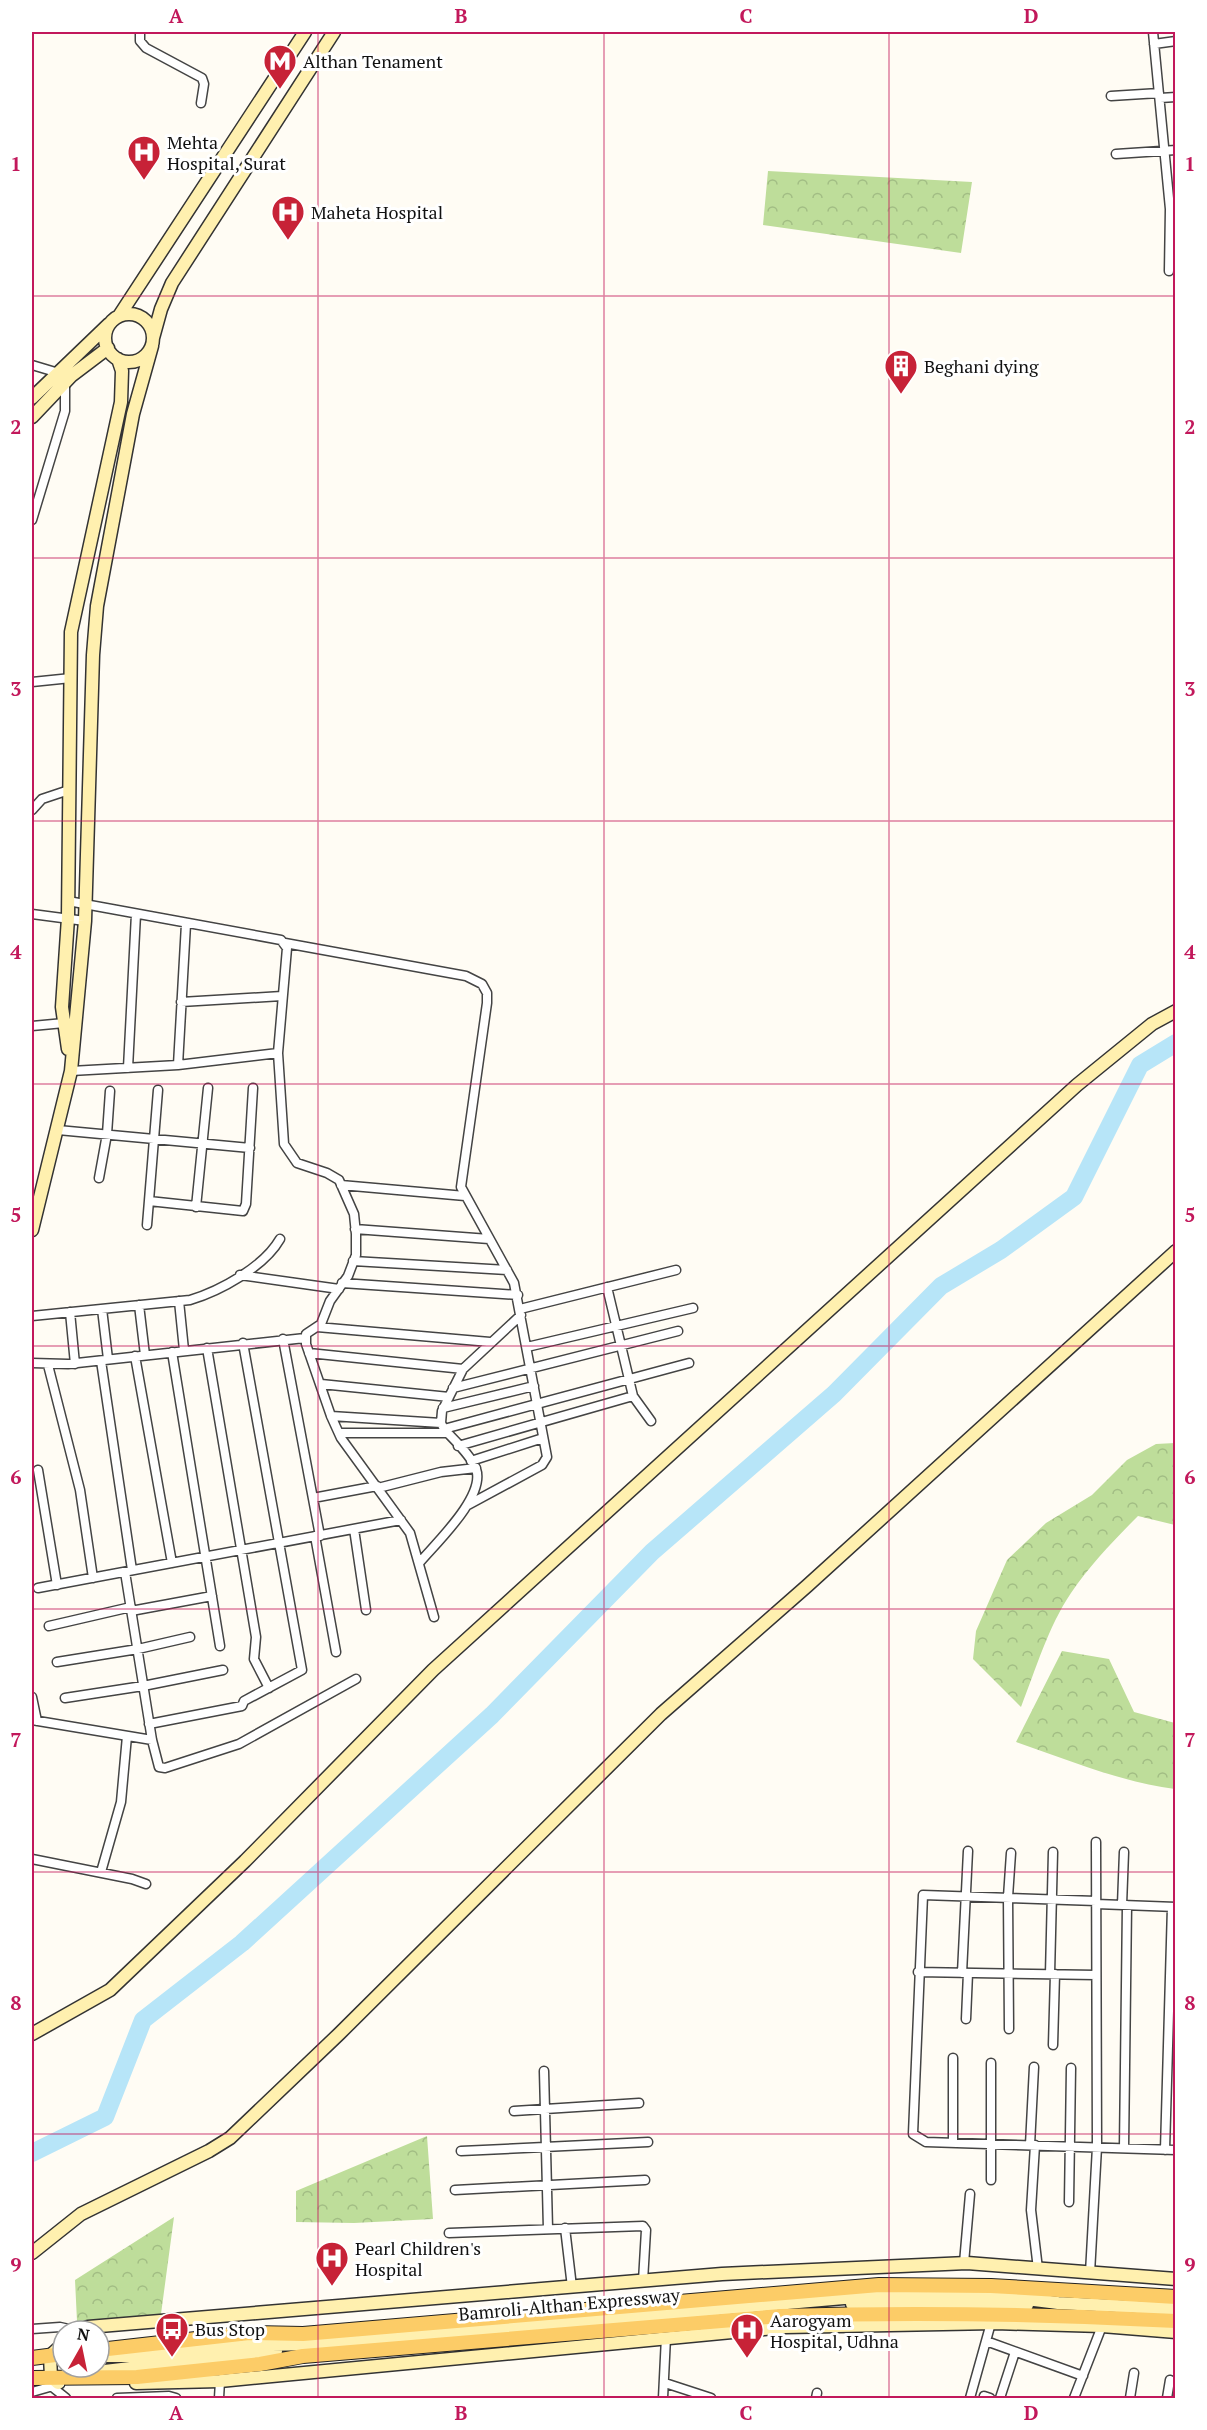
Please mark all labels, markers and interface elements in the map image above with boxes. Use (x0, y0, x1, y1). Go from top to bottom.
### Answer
text: A (169, 2, 184, 29)
text: B (455, 2, 468, 29)
text: C (739, 2, 753, 29)
text: D (1024, 2, 1038, 29)
metro station icon: Althan Tenament (262, 43, 298, 90)
place label: Althan Tenament (303, 49, 443, 73)
place label: Mehta Hospital, Surat (167, 130, 286, 175)
hospital icon: Mehta Hospital, Surat (126, 134, 162, 181)
text: 1 (10, 150, 22, 177)
text: 1 (1184, 150, 1196, 177)
hospital icon: Maheta Hospital (270, 194, 306, 241)
place label: Maheta Hospital (311, 200, 443, 224)
building icon: Beghani dying (883, 348, 919, 395)
place label: Beghani dying (924, 354, 1039, 378)
text: 2 (10, 413, 22, 440)
text: 2 (1184, 413, 1196, 440)
text: 3 (10, 675, 22, 702)
text: 3 (1184, 675, 1196, 702)
text: 4 (10, 938, 22, 965)
text: 4 (1184, 938, 1196, 965)
text: 5 (10, 1201, 22, 1228)
text: 5 (1184, 1201, 1196, 1228)
text: 6 (10, 1463, 22, 1490)
text: 6 (1184, 1463, 1196, 1490)
text: 7 (10, 1726, 22, 1753)
text: 7 (1184, 1726, 1196, 1753)
text: 8 (10, 1989, 22, 2016)
text: 8 (1184, 1989, 1196, 2016)
place label: Pearl Children's Hospital (355, 2236, 481, 2281)
hospital icon: Pearl Children's Hospital (314, 2240, 350, 2287)
text: 9 (10, 2251, 22, 2278)
text: 9 (1184, 2251, 1196, 2278)
street label: Bamroli-Althan Expressway (457, 2282, 682, 2326)
place label: Aarogyam Hospital, Udhna (770, 2308, 899, 2353)
bus stop icon: Bus Stop (154, 2311, 190, 2358)
hospital icon: Aarogyam Hospital, Udhna (729, 2312, 765, 2359)
place label: Bus Stop (195, 2317, 265, 2341)
north arrow (51, 2319, 111, 2379)
text: N (76, 2322, 91, 2346)
text: A (169, 2399, 184, 2426)
text: B (455, 2399, 468, 2426)
text: C (739, 2399, 753, 2426)
text: D (1024, 2399, 1038, 2426)

